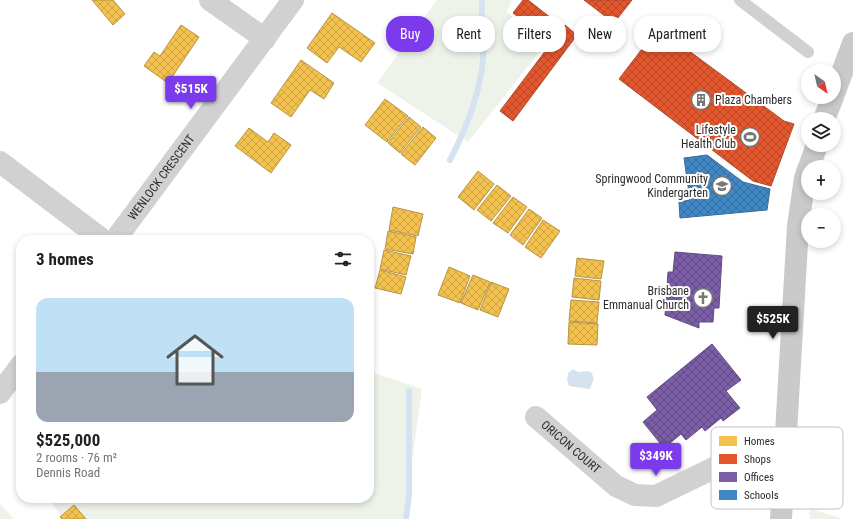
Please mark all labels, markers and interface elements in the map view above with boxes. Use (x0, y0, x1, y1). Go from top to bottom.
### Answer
chip: Buy (386, 16, 434, 52)
chip: Rent (442, 16, 495, 52)
chip: Filters (503, 16, 566, 52)
chip: New (574, 16, 626, 52)
chip: Apartment (634, 16, 721, 52)
north arrow (801, 64, 841, 104)
map controls (801, 64, 841, 248)
pin: $515K (163, 76, 219, 110)
text: $515K (174, 81, 208, 96)
building icon: Plaza Chambers (690, 89, 712, 111)
place label: Plaza Chambers (715, 93, 792, 107)
button: layers (801, 112, 841, 152)
place label: Lifestyle Health Club (681, 123, 736, 151)
sports icon: Lifestyle Health Club (739, 126, 761, 148)
street label: WENLOCK CRESCENT (125, 132, 198, 223)
button: + (801, 160, 841, 200)
place label: Springwood Community Kindergarten (595, 172, 708, 200)
school or university icon: Springwood Community Kindergarten (711, 175, 733, 197)
button: − (801, 208, 841, 248)
icon: filters (332, 248, 354, 270)
text: 3 homes (36, 249, 94, 269)
place label: Brisbane Emmanual Church (603, 284, 689, 312)
church icon: Brisbane Emmanual Church (692, 287, 714, 309)
pin: $525K (745, 306, 801, 340)
text: $525K (756, 311, 790, 326)
icon: home (159, 324, 231, 396)
street label: ORICON COURT (538, 418, 603, 476)
legend (711, 427, 843, 509)
text: $525,000 (36, 430, 100, 450)
text: Homes (744, 435, 775, 448)
pin: $349K (628, 443, 684, 477)
text: $349K (639, 448, 673, 463)
text: 2 rooms · 76 m² (36, 450, 117, 465)
text: Shops (744, 453, 771, 466)
text: Dennis Road (36, 465, 100, 480)
text: Offices (744, 471, 774, 484)
text: Schools (744, 489, 779, 502)

